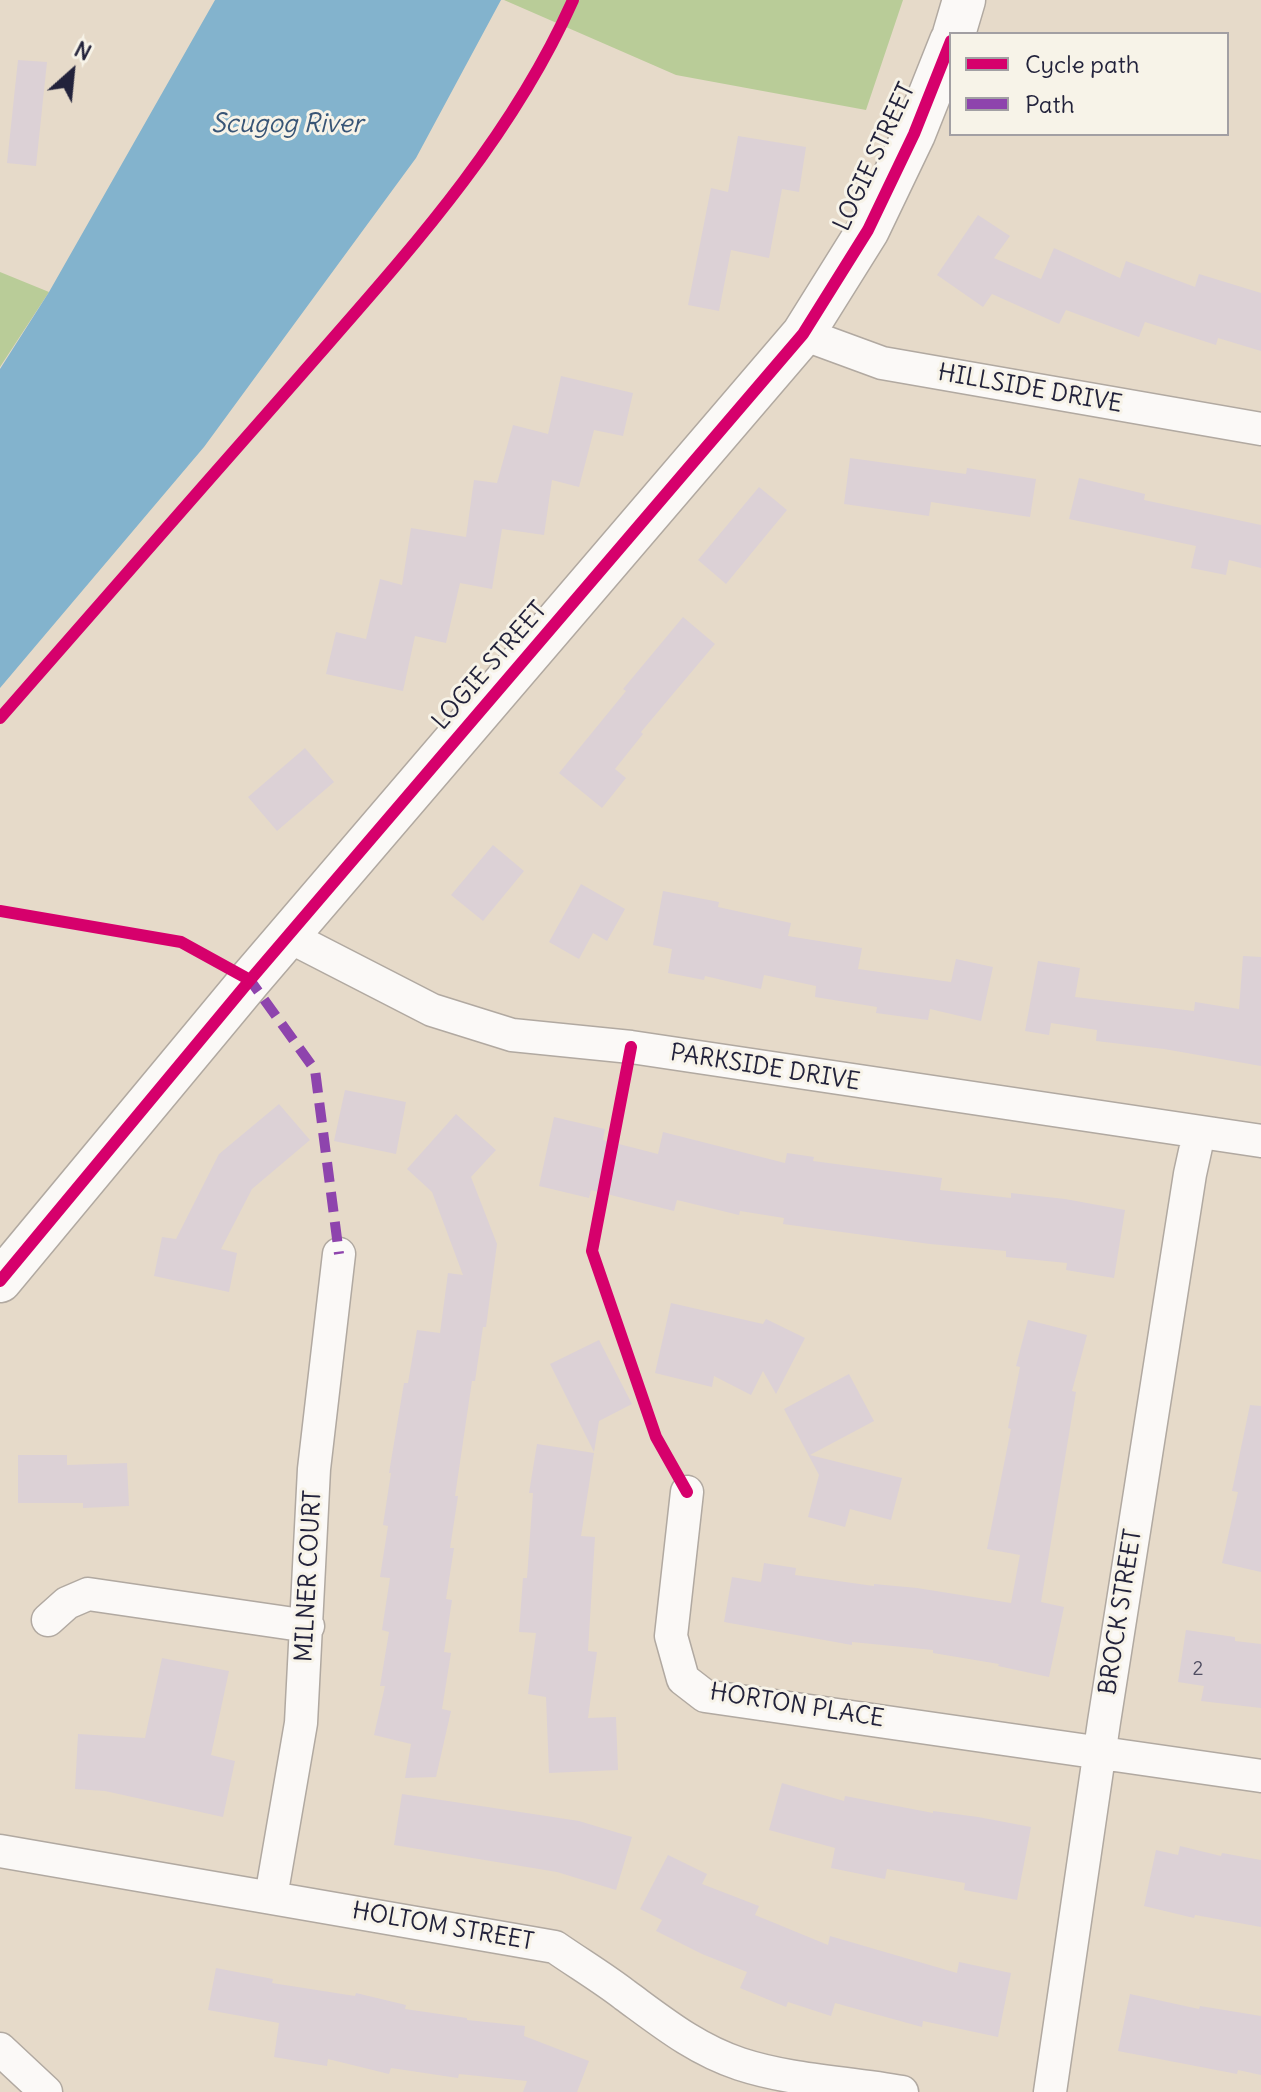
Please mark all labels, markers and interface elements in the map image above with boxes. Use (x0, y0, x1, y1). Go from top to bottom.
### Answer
north arrow (32, 32, 112, 112)
legend (949, 32, 1229, 136)
text: N (70, 35, 96, 67)
text: Cycle path (1025, 49, 1140, 79)
street label: LOGIE STREET (828, 78, 922, 236)
text: Path (1025, 89, 1075, 119)
water label: Scugog River (211, 109, 363, 141)
street label: HILLSIDE DRIVE (936, 359, 1124, 419)
street label: LOGIE STREET (427, 596, 553, 736)
street label: PARKSIDE DRIVE (668, 1039, 862, 1097)
street label: MILNER COURT (290, 1489, 328, 1663)
street label: BROCK STREET (1094, 1527, 1148, 1697)
house number: 2 (1193, 1657, 1203, 1681)
street label: HORTON PLACE (708, 1678, 886, 1734)
street label: HOLTOM STREET (350, 1897, 536, 1957)

